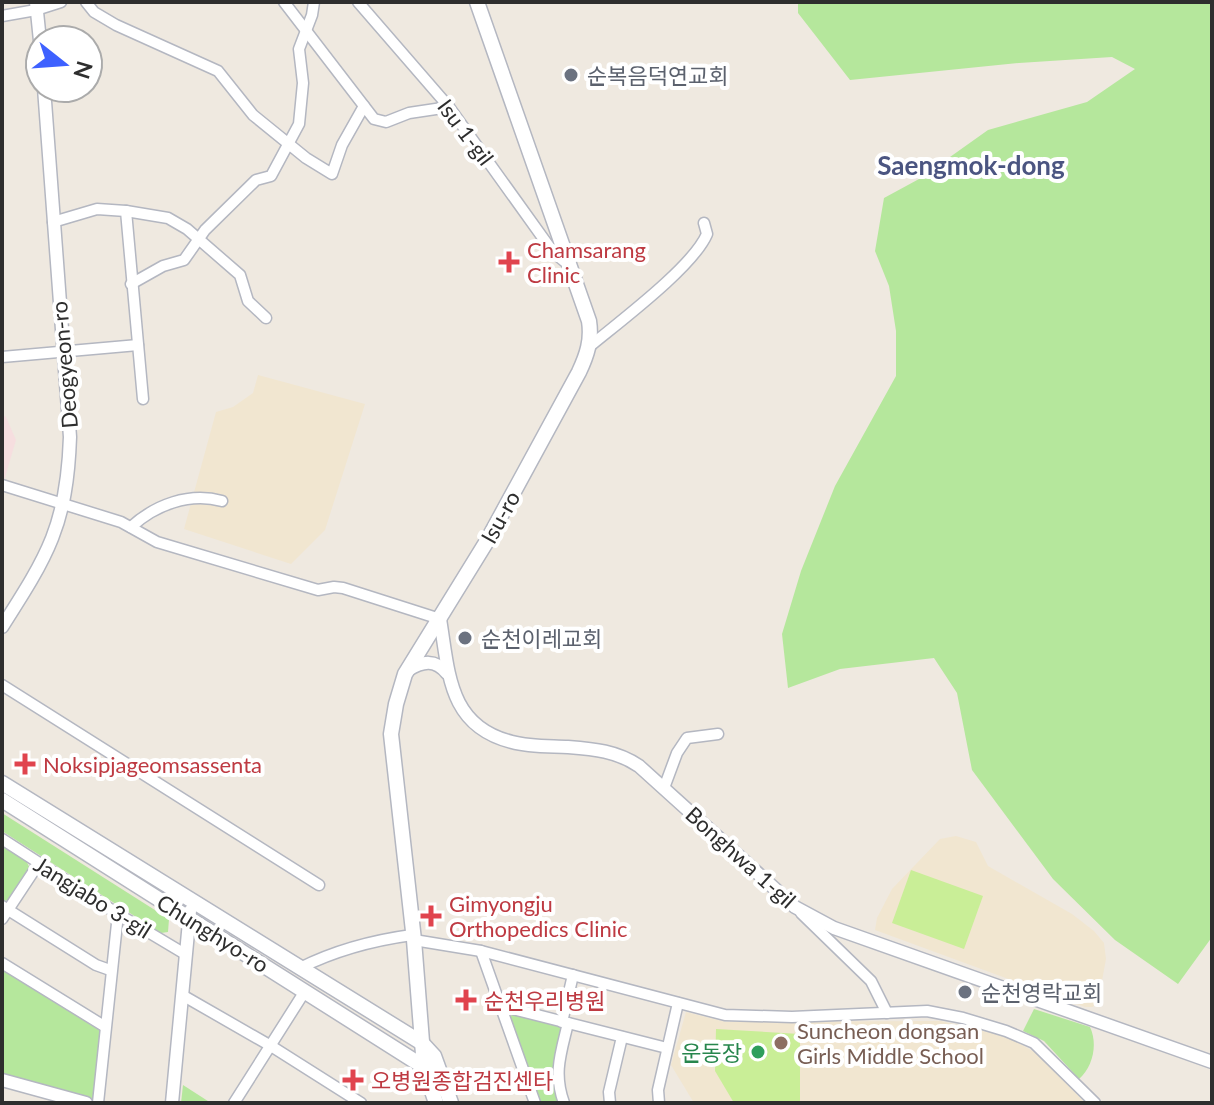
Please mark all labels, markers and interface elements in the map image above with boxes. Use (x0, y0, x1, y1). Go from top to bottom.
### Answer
north arrow (24, 24, 104, 104)
text: N (68, 58, 99, 82)
place label: 순복음덕연교회 (587, 62, 729, 89)
marker: 순복음덕연교회 (562, 66, 580, 84)
street label: Isu 1-gil (432, 93, 500, 171)
district label: Saengmok-dong (877, 149, 1065, 181)
place label: Chamsarang Clinic (527, 236, 646, 288)
marker: Chamsarang Clinic (498, 251, 520, 273)
street label: Deogyeon-ro (45, 300, 83, 430)
street label: Isu-ro (475, 486, 525, 548)
place label: 순천이레교회 (481, 625, 602, 652)
marker: 순천이레교회 (456, 629, 474, 647)
place label: Noksipjageomsassenta (43, 751, 262, 778)
marker: Noksipjageomsassenta (14, 753, 36, 775)
street label: Bonghwa 1-gil (680, 800, 802, 914)
street label: Jangjabo 3-gil (29, 850, 157, 944)
street label: Chunghyo-ro (152, 888, 274, 978)
place label: Gimyongju Orthopedics Clinic (449, 890, 627, 942)
marker: Gimyongju Orthopedics Clinic (420, 905, 442, 927)
place label: 순천영락교회 (981, 979, 1102, 1006)
marker: 순천영락교회 (956, 983, 974, 1001)
place label: 순천우리병원 (484, 987, 605, 1014)
marker: 순천우리병원 (455, 989, 477, 1011)
place label: Suncheon dongsan Girls Middle School (797, 1017, 984, 1069)
marker: Suncheon dongsan Girls Middle School (772, 1034, 790, 1052)
place label: 운동장 (681, 1039, 742, 1066)
marker: 운동장 (749, 1043, 767, 1061)
place label: 오병원종합검진센타 (371, 1067, 553, 1094)
marker: 오병원종합검진센타 (342, 1069, 364, 1091)

